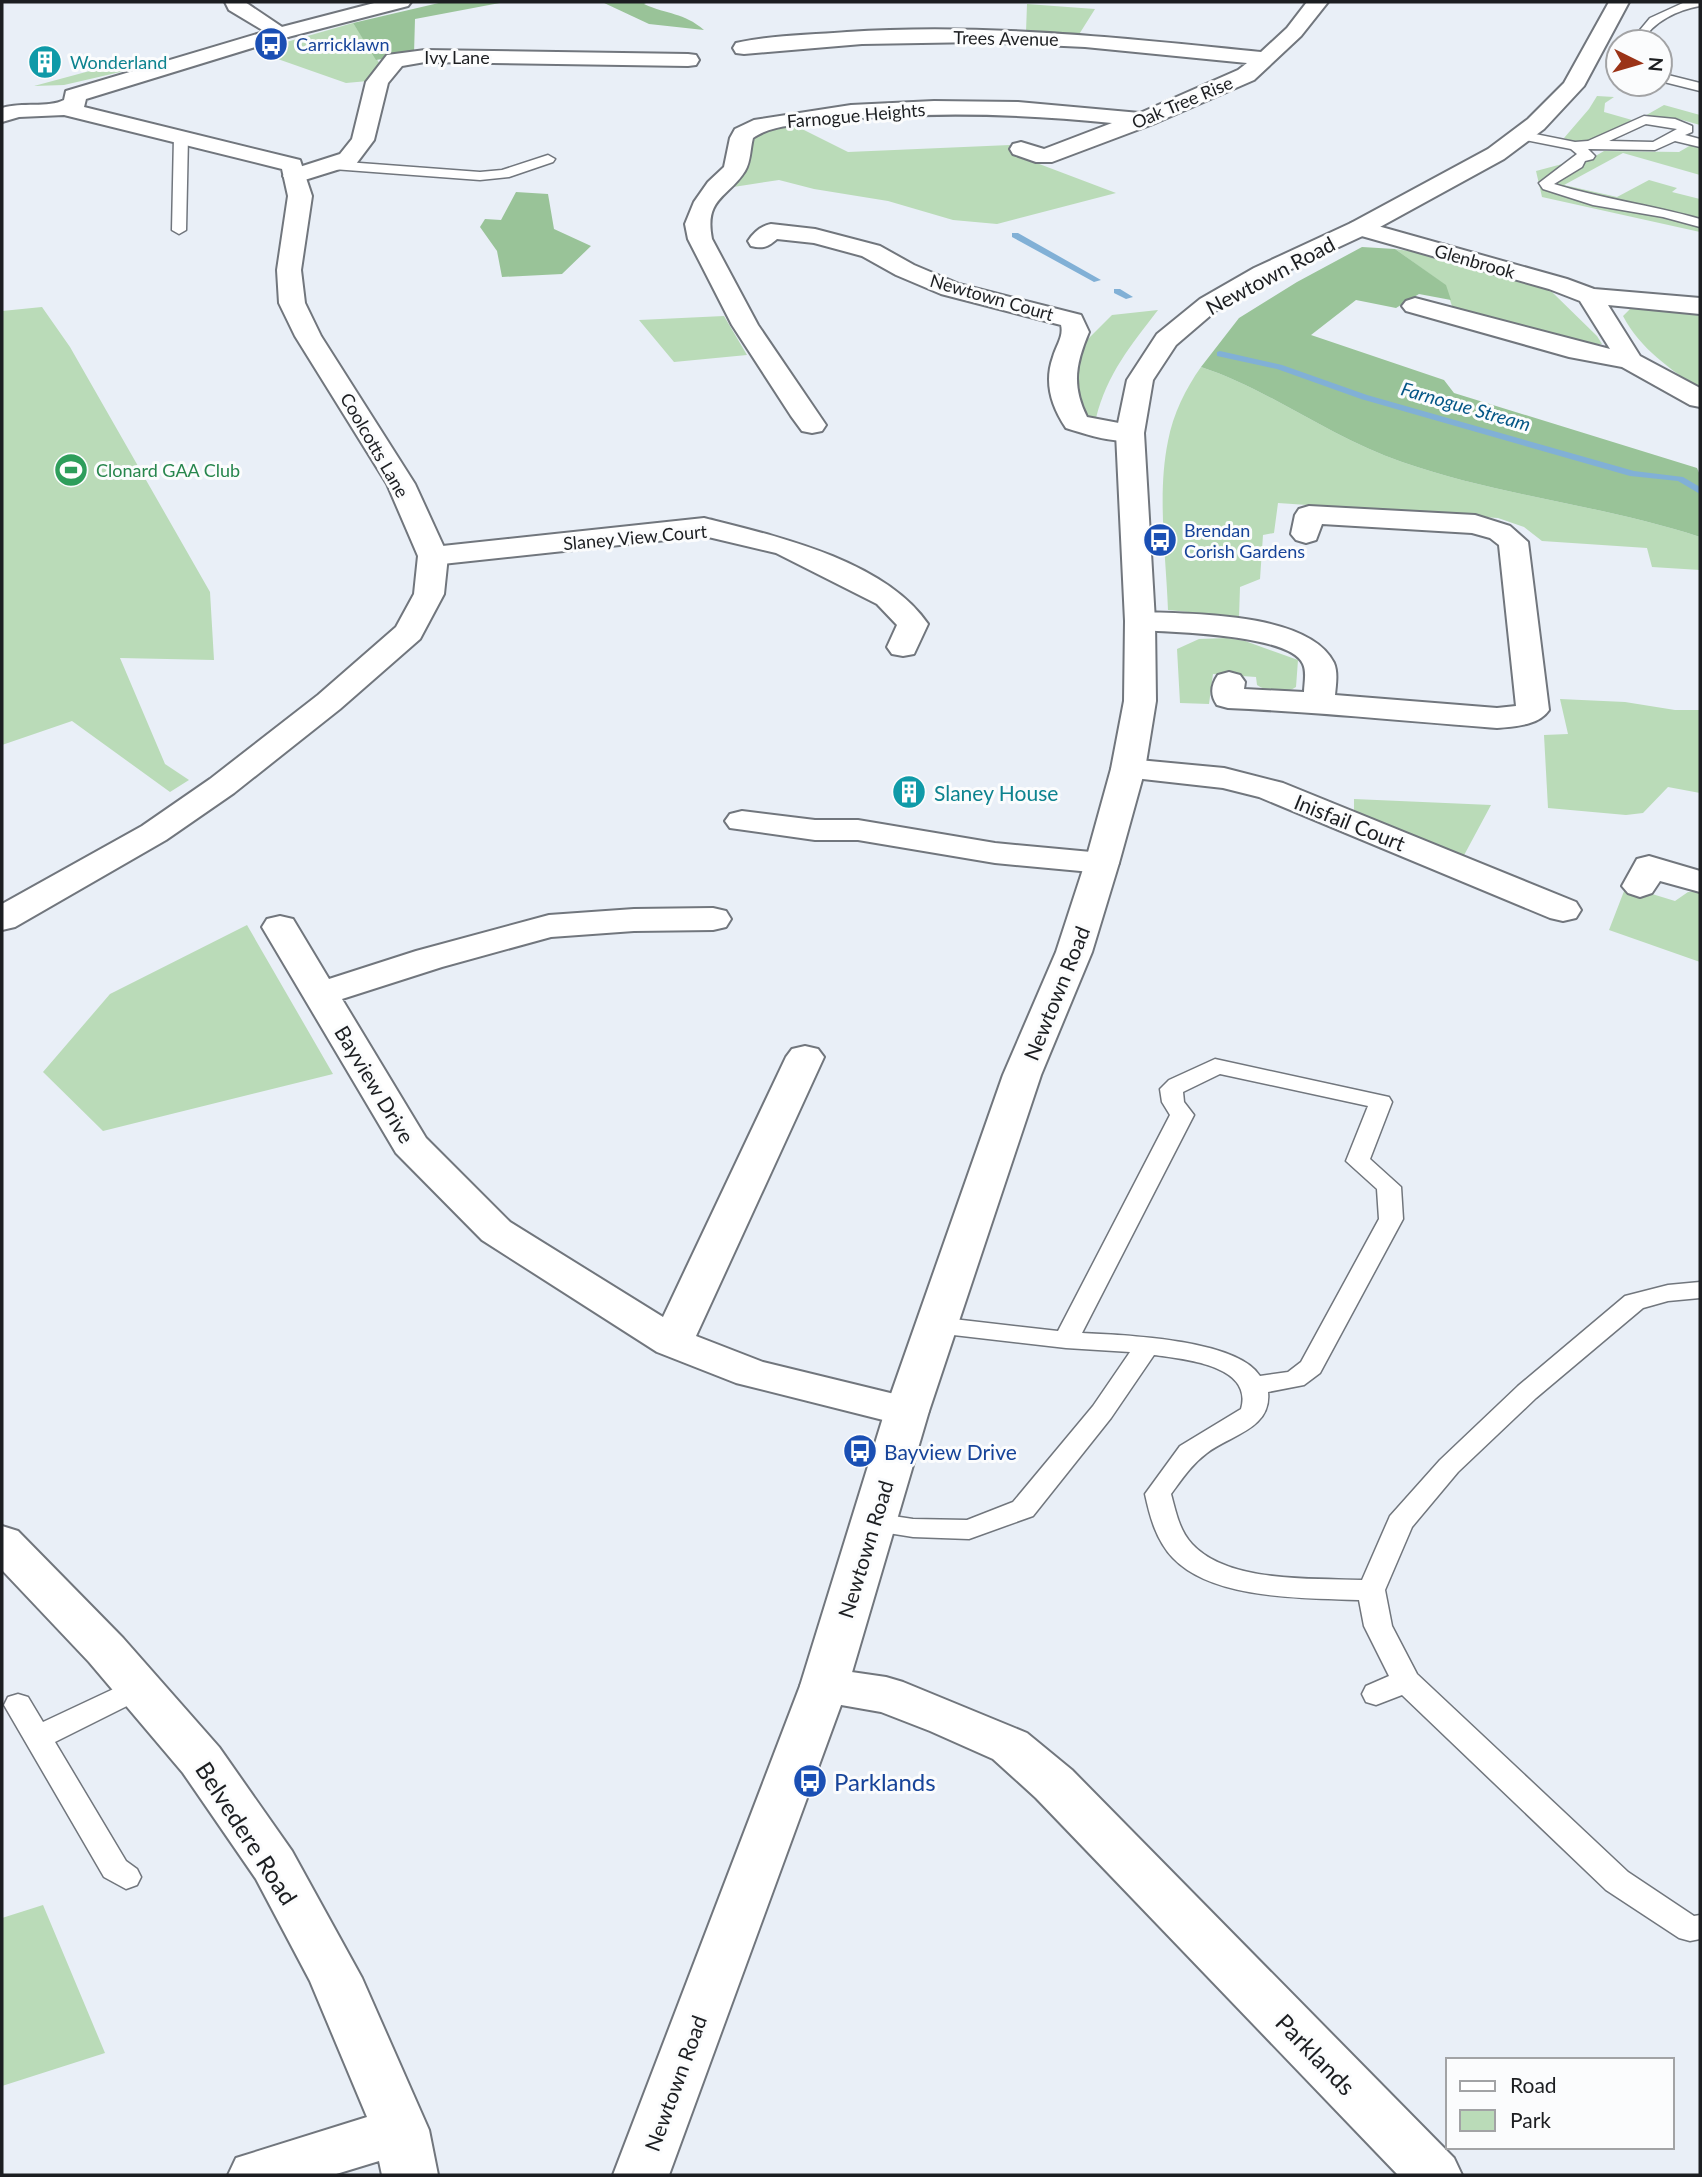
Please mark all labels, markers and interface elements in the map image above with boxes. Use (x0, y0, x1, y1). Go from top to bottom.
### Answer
bus stop icon: Carricklawn (252, 25, 290, 63)
street label: Trees Avenue (953, 26, 1059, 50)
north arrow (1604, 28, 1674, 98)
place label: Carricklawn (296, 33, 389, 55)
building icon: Wonderland (26, 43, 64, 81)
street label: Ivy Lane (424, 46, 490, 68)
place label: Wonderland (70, 51, 167, 73)
text: N (1644, 56, 1669, 73)
street label: Oak Tree Rise (1128, 71, 1236, 133)
street label: Farnogue Heights (786, 98, 926, 132)
street label: Newtown Road (1201, 230, 1339, 320)
street label: Glenbrook (1432, 239, 1519, 283)
street label: Newtown Court (928, 269, 1057, 325)
water label: Farnogue Stream (1399, 377, 1534, 436)
street label: Coolcotts Lane (336, 389, 414, 501)
sports icon: Clonard GAA Club (52, 451, 90, 489)
place label: Clonard GAA Club (96, 459, 240, 481)
place label: Brendan Corish Gardens (1184, 519, 1305, 562)
street label: Slaney View Court (562, 520, 708, 554)
bus stop icon: Brendan Corish Gardens (1141, 521, 1179, 559)
building icon: Slaney House (890, 773, 928, 811)
place label: Slaney House (934, 780, 1058, 805)
street label: Inisfail Court (1291, 788, 1409, 856)
street label: Newtown Road (1018, 922, 1094, 1064)
street label: Bayview Drive (330, 1021, 420, 1147)
bus stop icon: Bayview Drive (841, 1432, 879, 1470)
place label: Bayview Drive (884, 1439, 1017, 1464)
street label: Newtown Road (832, 1477, 898, 1621)
street label: Belvedere Road (190, 1756, 304, 1910)
bus stop icon: Parklands (791, 1762, 829, 1800)
place label: Parklands (834, 1767, 936, 1796)
street label: Parklands (1270, 2007, 1362, 2101)
street label: Newtown Road (639, 2012, 711, 2154)
legend (1446, 2058, 1674, 2149)
text: Road (1510, 2072, 1557, 2097)
text: Park (1510, 2107, 1551, 2132)

